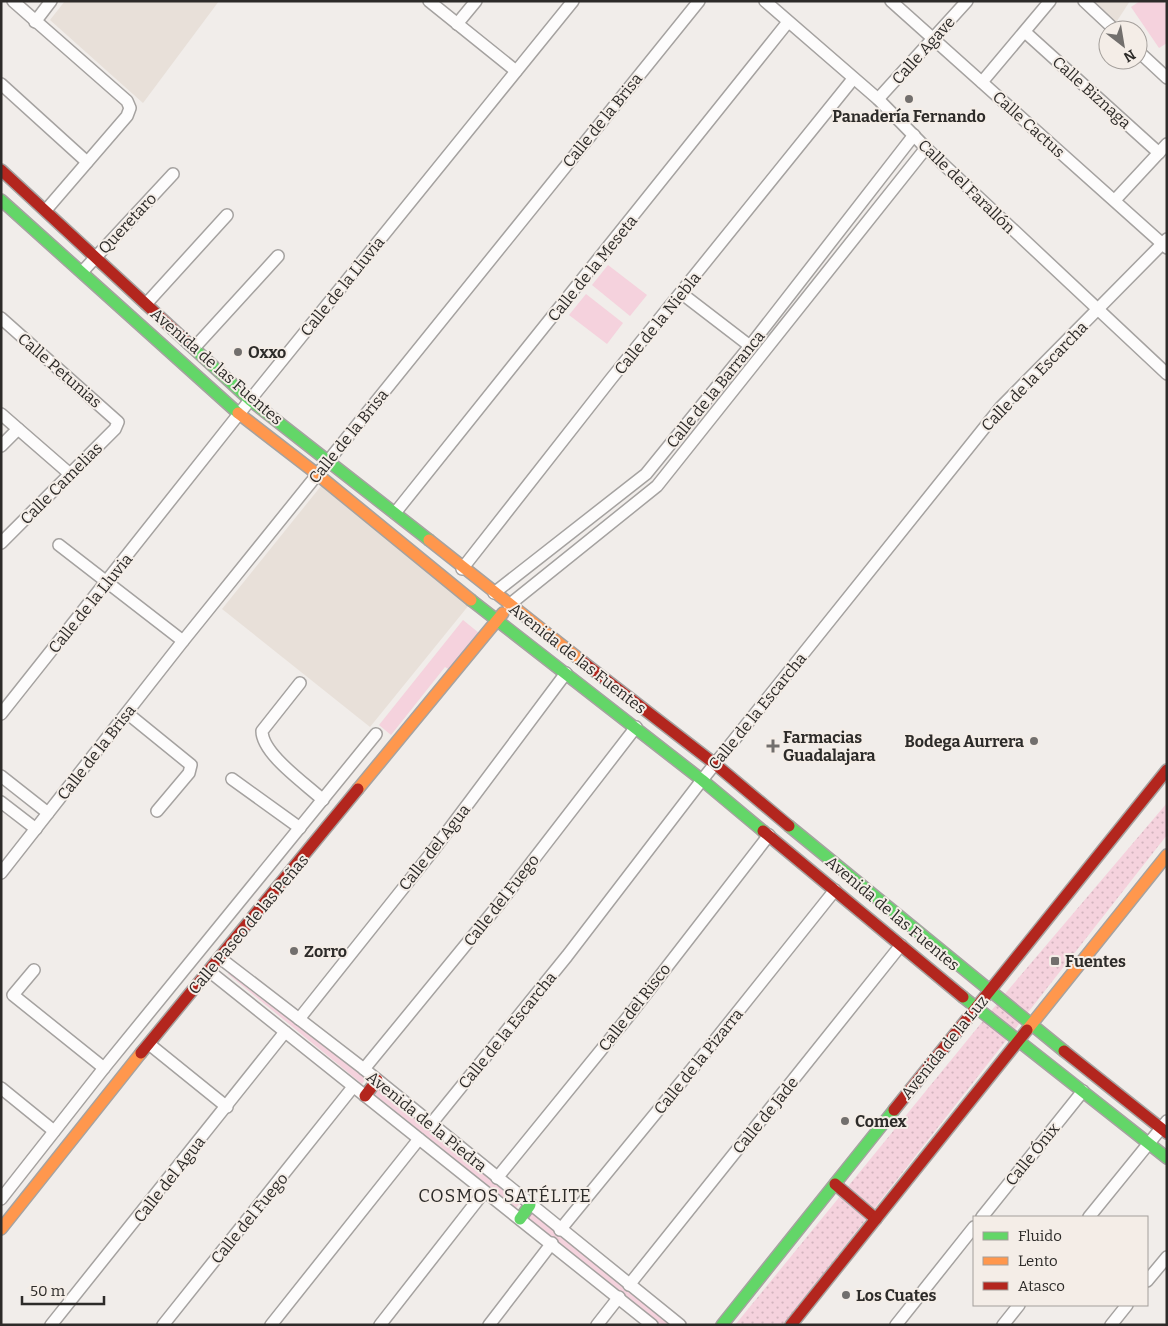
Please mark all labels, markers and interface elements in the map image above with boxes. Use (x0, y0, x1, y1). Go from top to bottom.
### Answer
street label: Calle Agave (888, 12, 959, 88)
north arrow (1098, 20, 1148, 70)
text: N (1120, 46, 1138, 66)
street label: Calle Biznaga (1049, 52, 1135, 133)
street label: Calle de la Brisa (559, 69, 646, 171)
street label: Calle Cactus (989, 87, 1068, 162)
marker: Panadería Fernando (903, 93, 915, 105)
place label: Panadería Fernando (832, 107, 986, 126)
street label: Calle del Farallón (914, 135, 1019, 237)
street label: Queretaro (94, 189, 160, 258)
street label: Calle de la Meseta (544, 211, 641, 325)
street label: Calle de la Lluvia (296, 233, 388, 340)
street label: Calle de la Niebla (610, 268, 705, 378)
street label: Avenida de las Fuentes (147, 304, 287, 429)
street label: Calle de la Escarcha (977, 317, 1092, 435)
street label: Calle de la Barranca (662, 327, 769, 452)
street label: Calle Petunias (14, 329, 105, 412)
place label: Oxxo (248, 343, 286, 362)
marker: Oxxo (232, 346, 244, 358)
street label: Calle de la Brisa (305, 385, 392, 487)
street label: Calle Camelias (16, 438, 106, 528)
street label: Calle de la Lluvia (44, 550, 136, 657)
street label: Avenida de las Fuentes (505, 599, 650, 718)
street label: Calle de la Escarcha (704, 649, 811, 774)
street label: Calle de la Brisa (53, 701, 140, 804)
place label: Farmacias Guadalajara (783, 728, 875, 765)
place label: Bodega Aurrera (905, 732, 1024, 751)
marker: Bodega Aurrera (1028, 735, 1040, 747)
marker: Farmacias Guadalajara (767, 740, 779, 752)
street label: Calle del Agua (395, 800, 474, 894)
street label: Calle Paseo de las Peñas (184, 851, 312, 998)
street label: Calle del Fuego (460, 851, 543, 950)
street label: Avenida de las Fuentes (822, 852, 963, 975)
place label: Zorro (304, 942, 347, 961)
marker: Zorro (288, 945, 300, 957)
place label: Fuentes (1065, 952, 1126, 971)
marker: Fuentes (1049, 955, 1061, 967)
street label: Calle del Risco (594, 960, 674, 1055)
street label: Calle de la Escarcha (454, 968, 561, 1093)
street label: Avenida de la Luz (897, 992, 992, 1103)
street label: Calle de la Pizarra (650, 1004, 747, 1118)
street label: Avenida de la Piedra (363, 1067, 491, 1176)
street label: Calle de Jade (729, 1073, 802, 1158)
place label: Comex (855, 1112, 907, 1131)
marker: Comex (839, 1115, 851, 1127)
street label: Calle Ónix (1001, 1118, 1063, 1189)
street label: Calle del Agua (130, 1132, 209, 1226)
street label: Calle del Fuego (207, 1169, 292, 1268)
district label: COSMOS SATÉLITE (418, 1184, 592, 1207)
legend (973, 1216, 1148, 1306)
text: Fluido (1018, 1227, 1062, 1245)
text: Lento (1018, 1252, 1058, 1270)
scale bar (22, 1274, 105, 1306)
text: Atasco (1018, 1277, 1065, 1295)
text: 50 m (30, 1282, 66, 1300)
place label: Los Cuates (856, 1286, 937, 1305)
marker: Los Cuates (840, 1289, 852, 1301)

